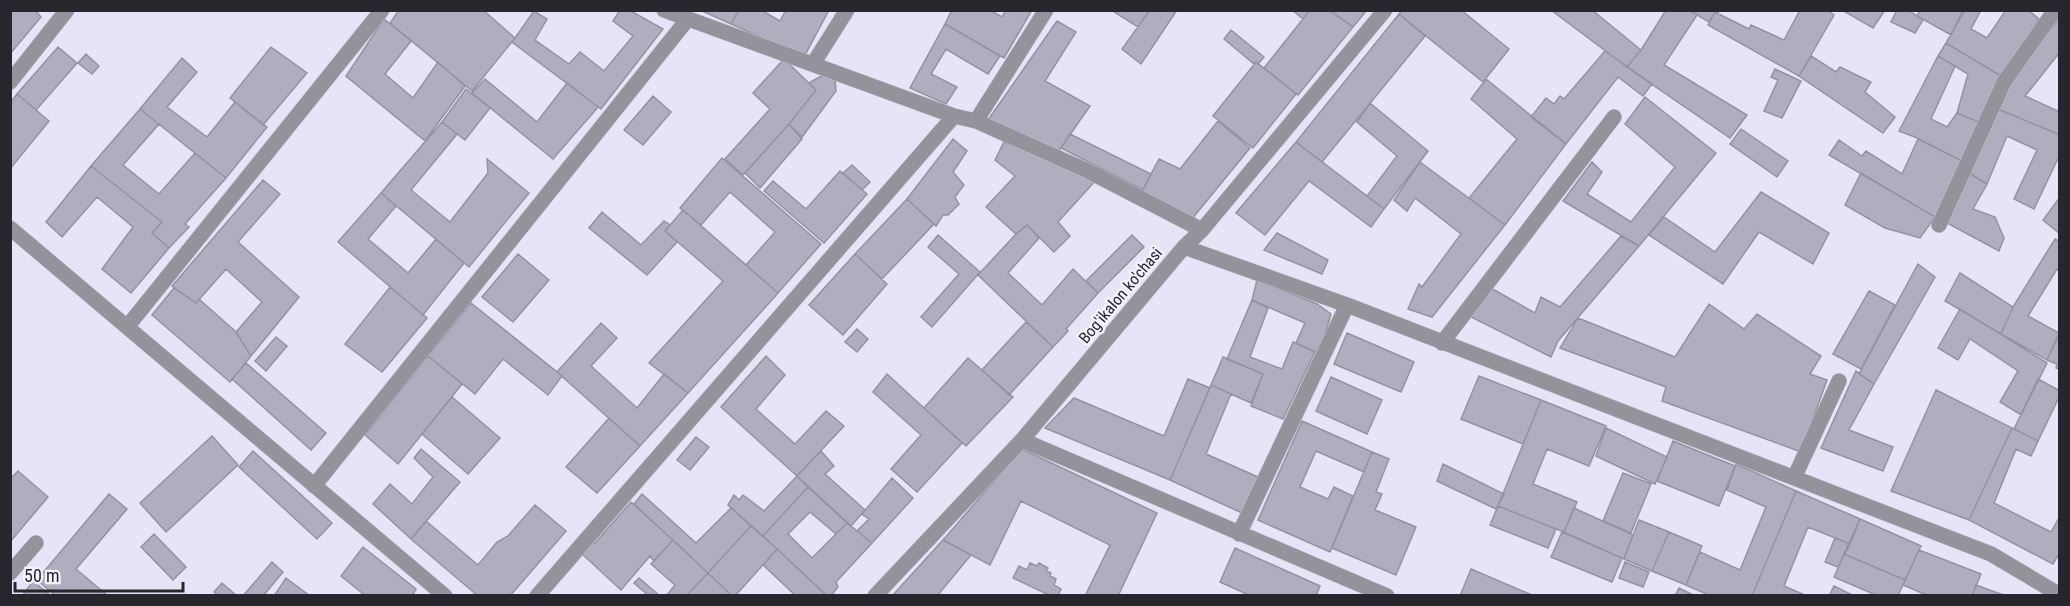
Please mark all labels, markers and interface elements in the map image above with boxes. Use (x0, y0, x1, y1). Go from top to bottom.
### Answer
street label: Bog'ikalon ko'chasi (1075, 243, 1166, 347)
scale bar (15, 555, 183, 593)
text: 50 m (24, 565, 59, 586)

